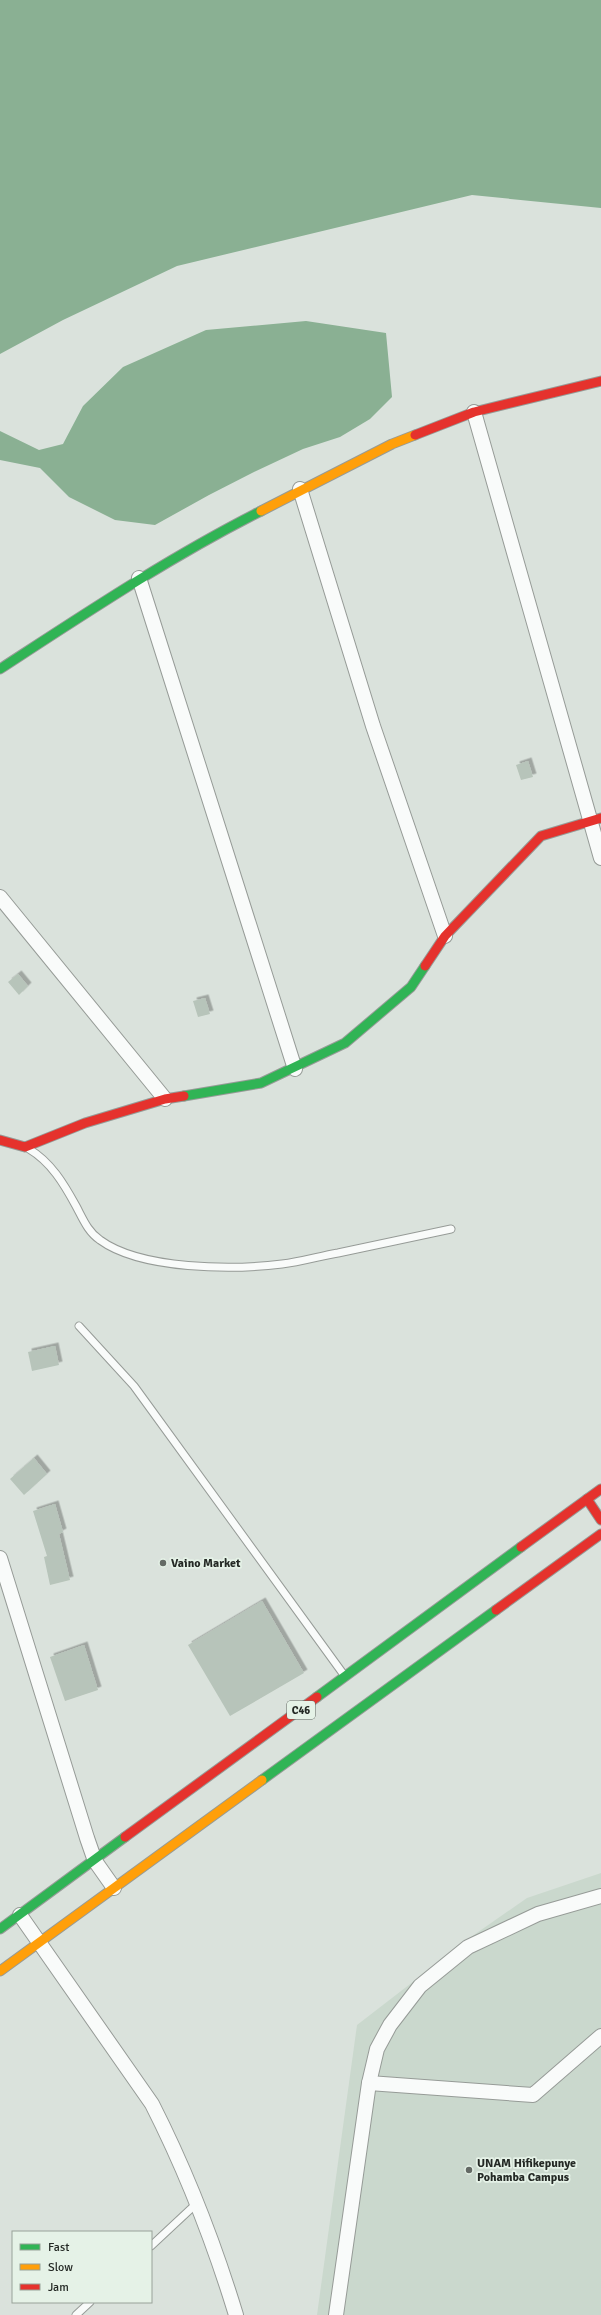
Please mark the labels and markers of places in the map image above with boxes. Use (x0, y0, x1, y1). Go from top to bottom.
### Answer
place label: Vaino Market (171, 1556, 241, 1571)
marker: Vaino Market (158, 1558, 168, 1568)
place label: UNAM Hifikepunye Pohamba Campus (477, 2156, 576, 2185)
marker: UNAM Hifikepunye Pohamba Campus (464, 2165, 474, 2175)

